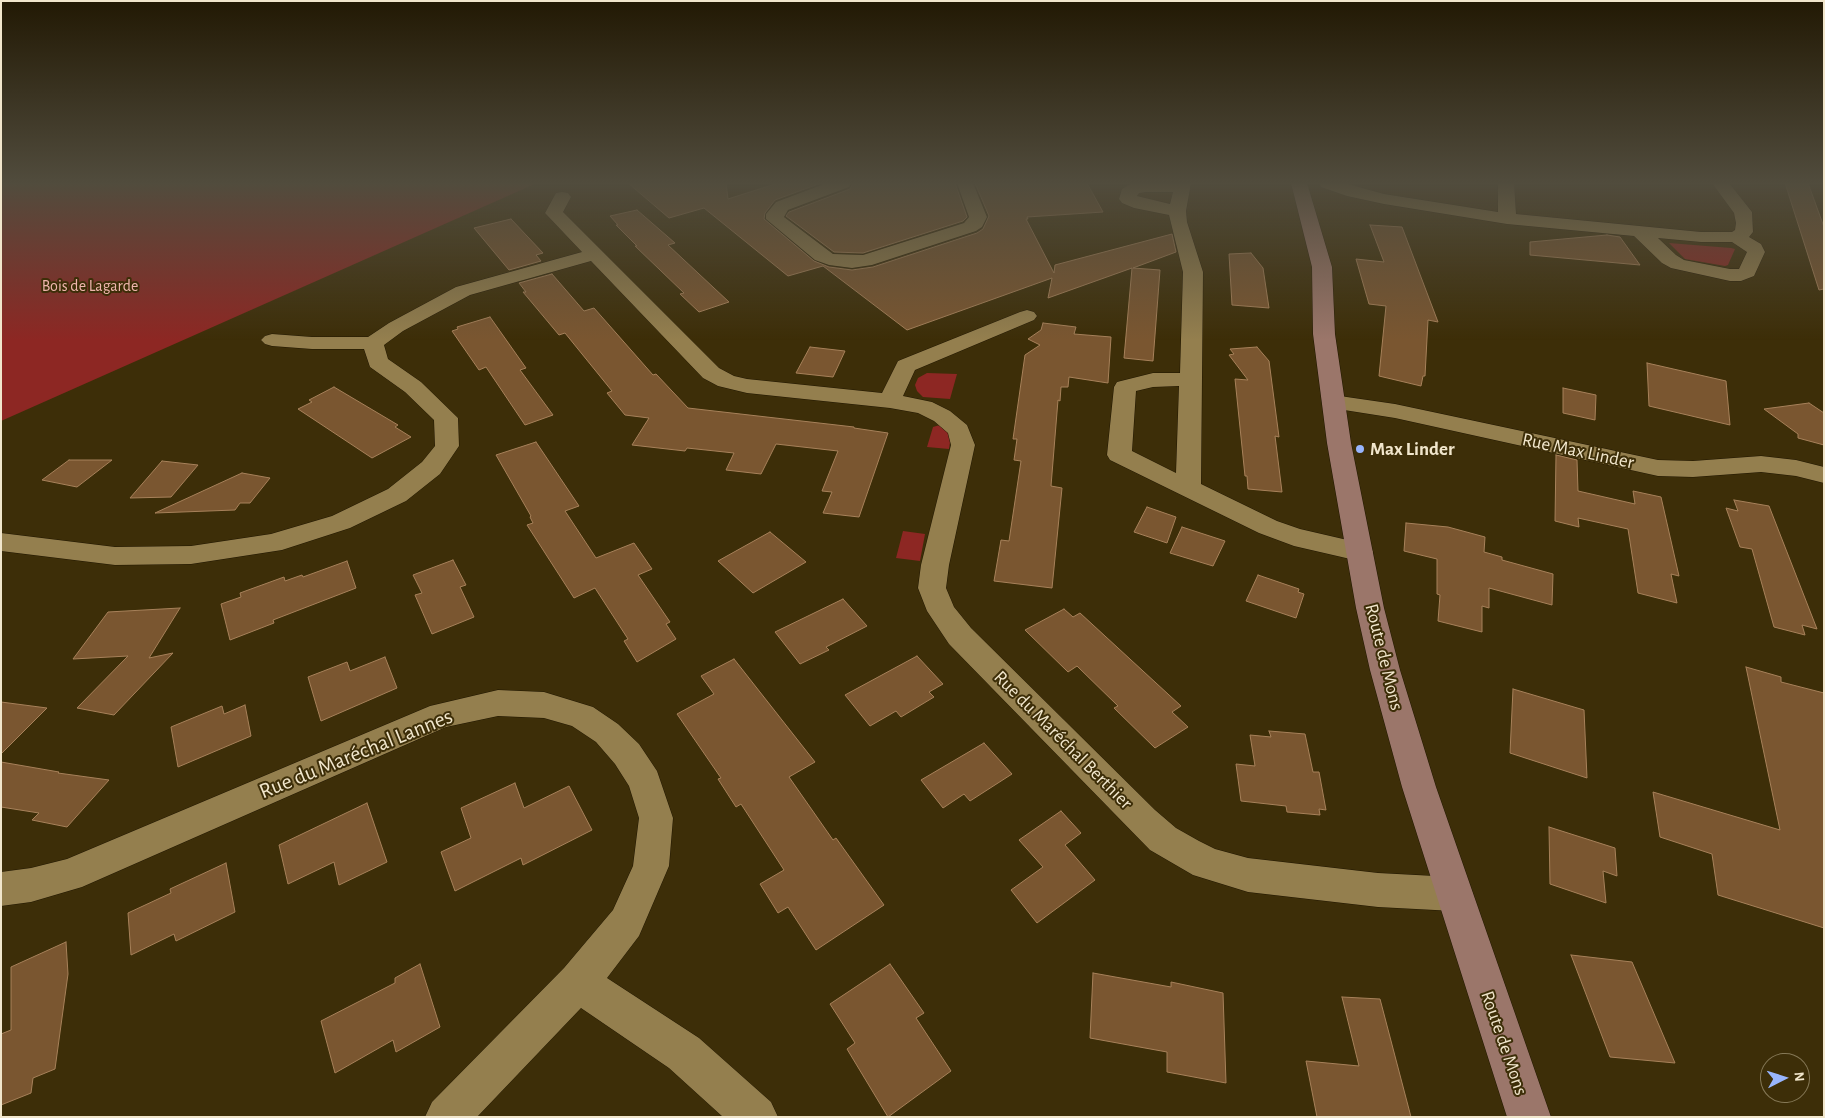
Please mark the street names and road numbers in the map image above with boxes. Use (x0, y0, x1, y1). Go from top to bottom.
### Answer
street label: Rue Max Linder (1520, 428, 1636, 474)
street label: Route de Mons (1360, 601, 1408, 713)
street label: Rue du Maréchal Berthier (989, 666, 1137, 814)
street label: Rue du Maréchal Lannes (255, 703, 457, 805)
street label: Route de Mons (1475, 988, 1533, 1098)

